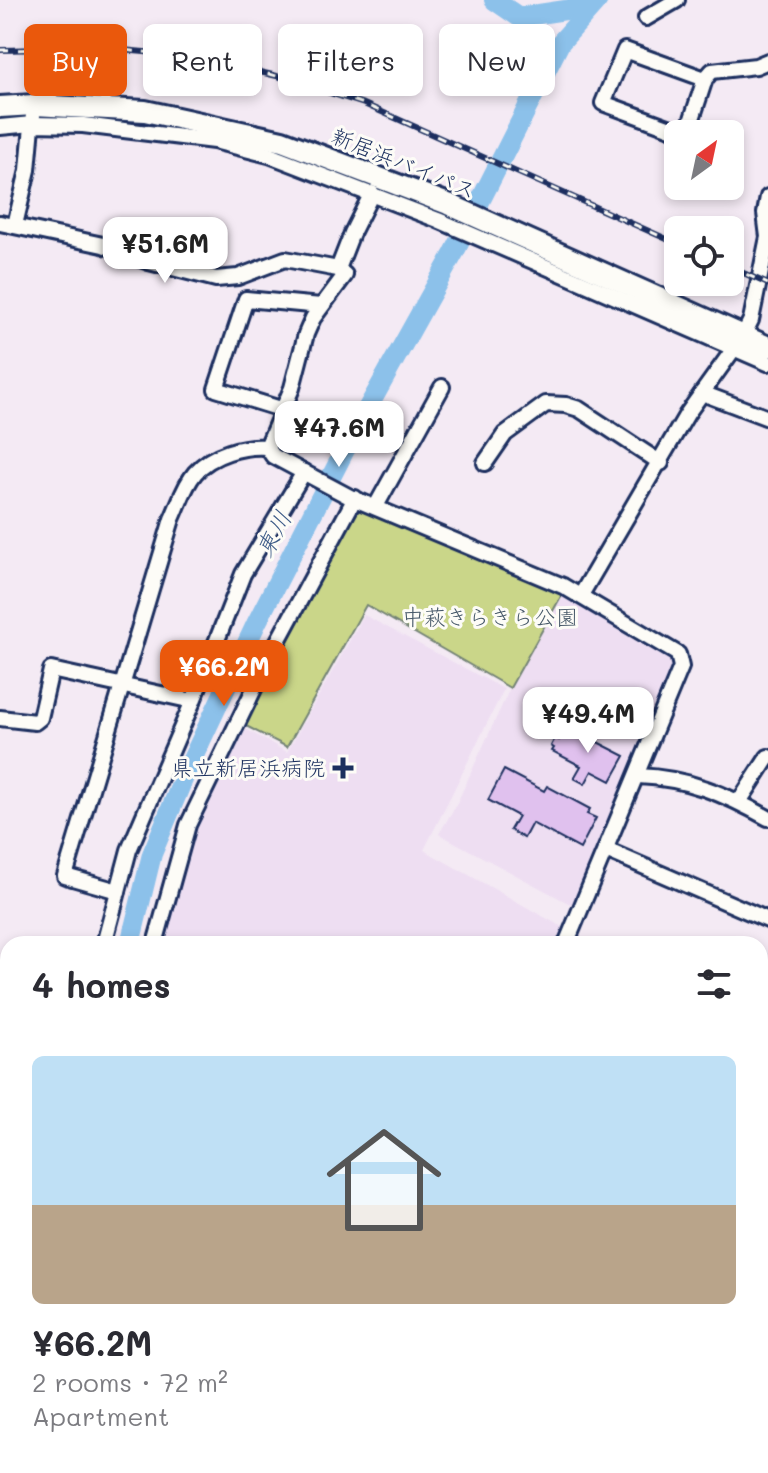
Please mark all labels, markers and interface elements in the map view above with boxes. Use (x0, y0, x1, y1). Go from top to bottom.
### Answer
chip: Buy (24, 24, 127, 96)
chip: Rent (143, 24, 262, 96)
chip: Filters (278, 24, 423, 96)
chip: New (439, 24, 555, 96)
street label: 新居浜バイパス (328, 120, 481, 205)
north arrow (664, 120, 744, 200)
map controls (664, 120, 744, 296)
button: locate (664, 216, 744, 296)
pin: ¥51.6M (100, 217, 230, 285)
text: ¥51.6M (121, 226, 209, 260)
pin: ¥47.6M (274, 401, 404, 469)
text: ¥47.6M (293, 410, 385, 444)
water label: 東川 (248, 505, 298, 562)
park label: 中萩きらきら公園 (402, 602, 578, 631)
pin: ¥66.2M (159, 640, 289, 708)
text: ¥66.2M (178, 649, 270, 683)
pin: ¥49.4M (523, 687, 653, 755)
text: ¥49.4M (541, 696, 635, 730)
place label: 県立新居浜病院 (171, 753, 325, 782)
marker: 県立新居浜病院 (332, 757, 354, 779)
text: 4 homes (32, 962, 171, 1007)
icon: filters (692, 962, 736, 1006)
icon: home (312, 1108, 456, 1252)
text: ¥66.2M (32, 1320, 152, 1365)
text: 2 rooms · 72 m² (32, 1365, 228, 1399)
text: Apartment (32, 1399, 169, 1433)

